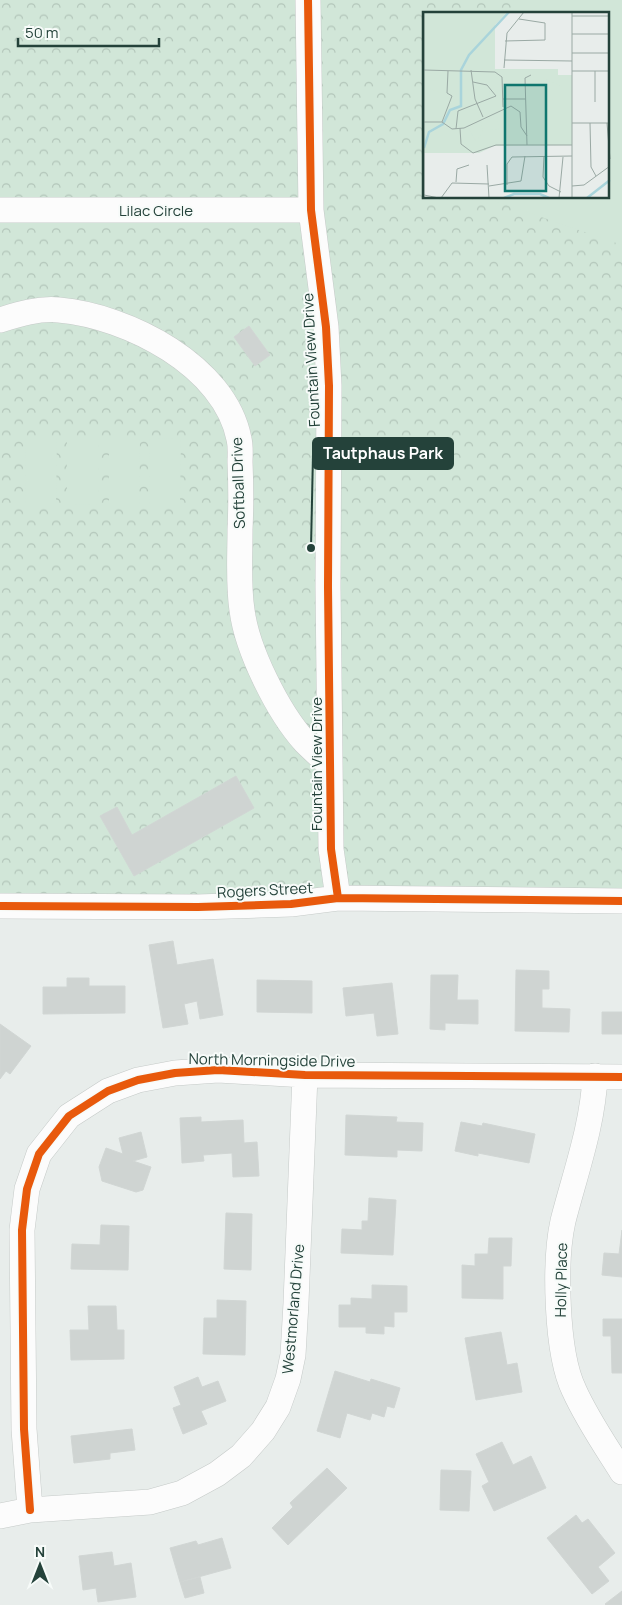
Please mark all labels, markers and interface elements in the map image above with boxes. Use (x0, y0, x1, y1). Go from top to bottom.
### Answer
inset map (423, 12, 610, 199)
scale bar (18, 15, 159, 47)
text: 50 m (25, 22, 59, 43)
street label: Lilac Circle (119, 200, 193, 221)
street label: Fountain View Drive (297, 292, 325, 427)
street label: Softball Drive (226, 437, 250, 529)
callout: Tautphaus Park (313, 438, 453, 469)
text: Tautphaus Park (323, 442, 443, 464)
street label: Fountain View Drive (306, 697, 327, 831)
street label: Rogers Street (217, 877, 313, 903)
street label: North Morningside Drive (189, 1048, 356, 1072)
street label: Holly Place (550, 1242, 572, 1318)
street label: Westmorland Drive (277, 1243, 309, 1375)
north arrow (15, 1540, 65, 1590)
text: N (35, 1542, 45, 1561)

